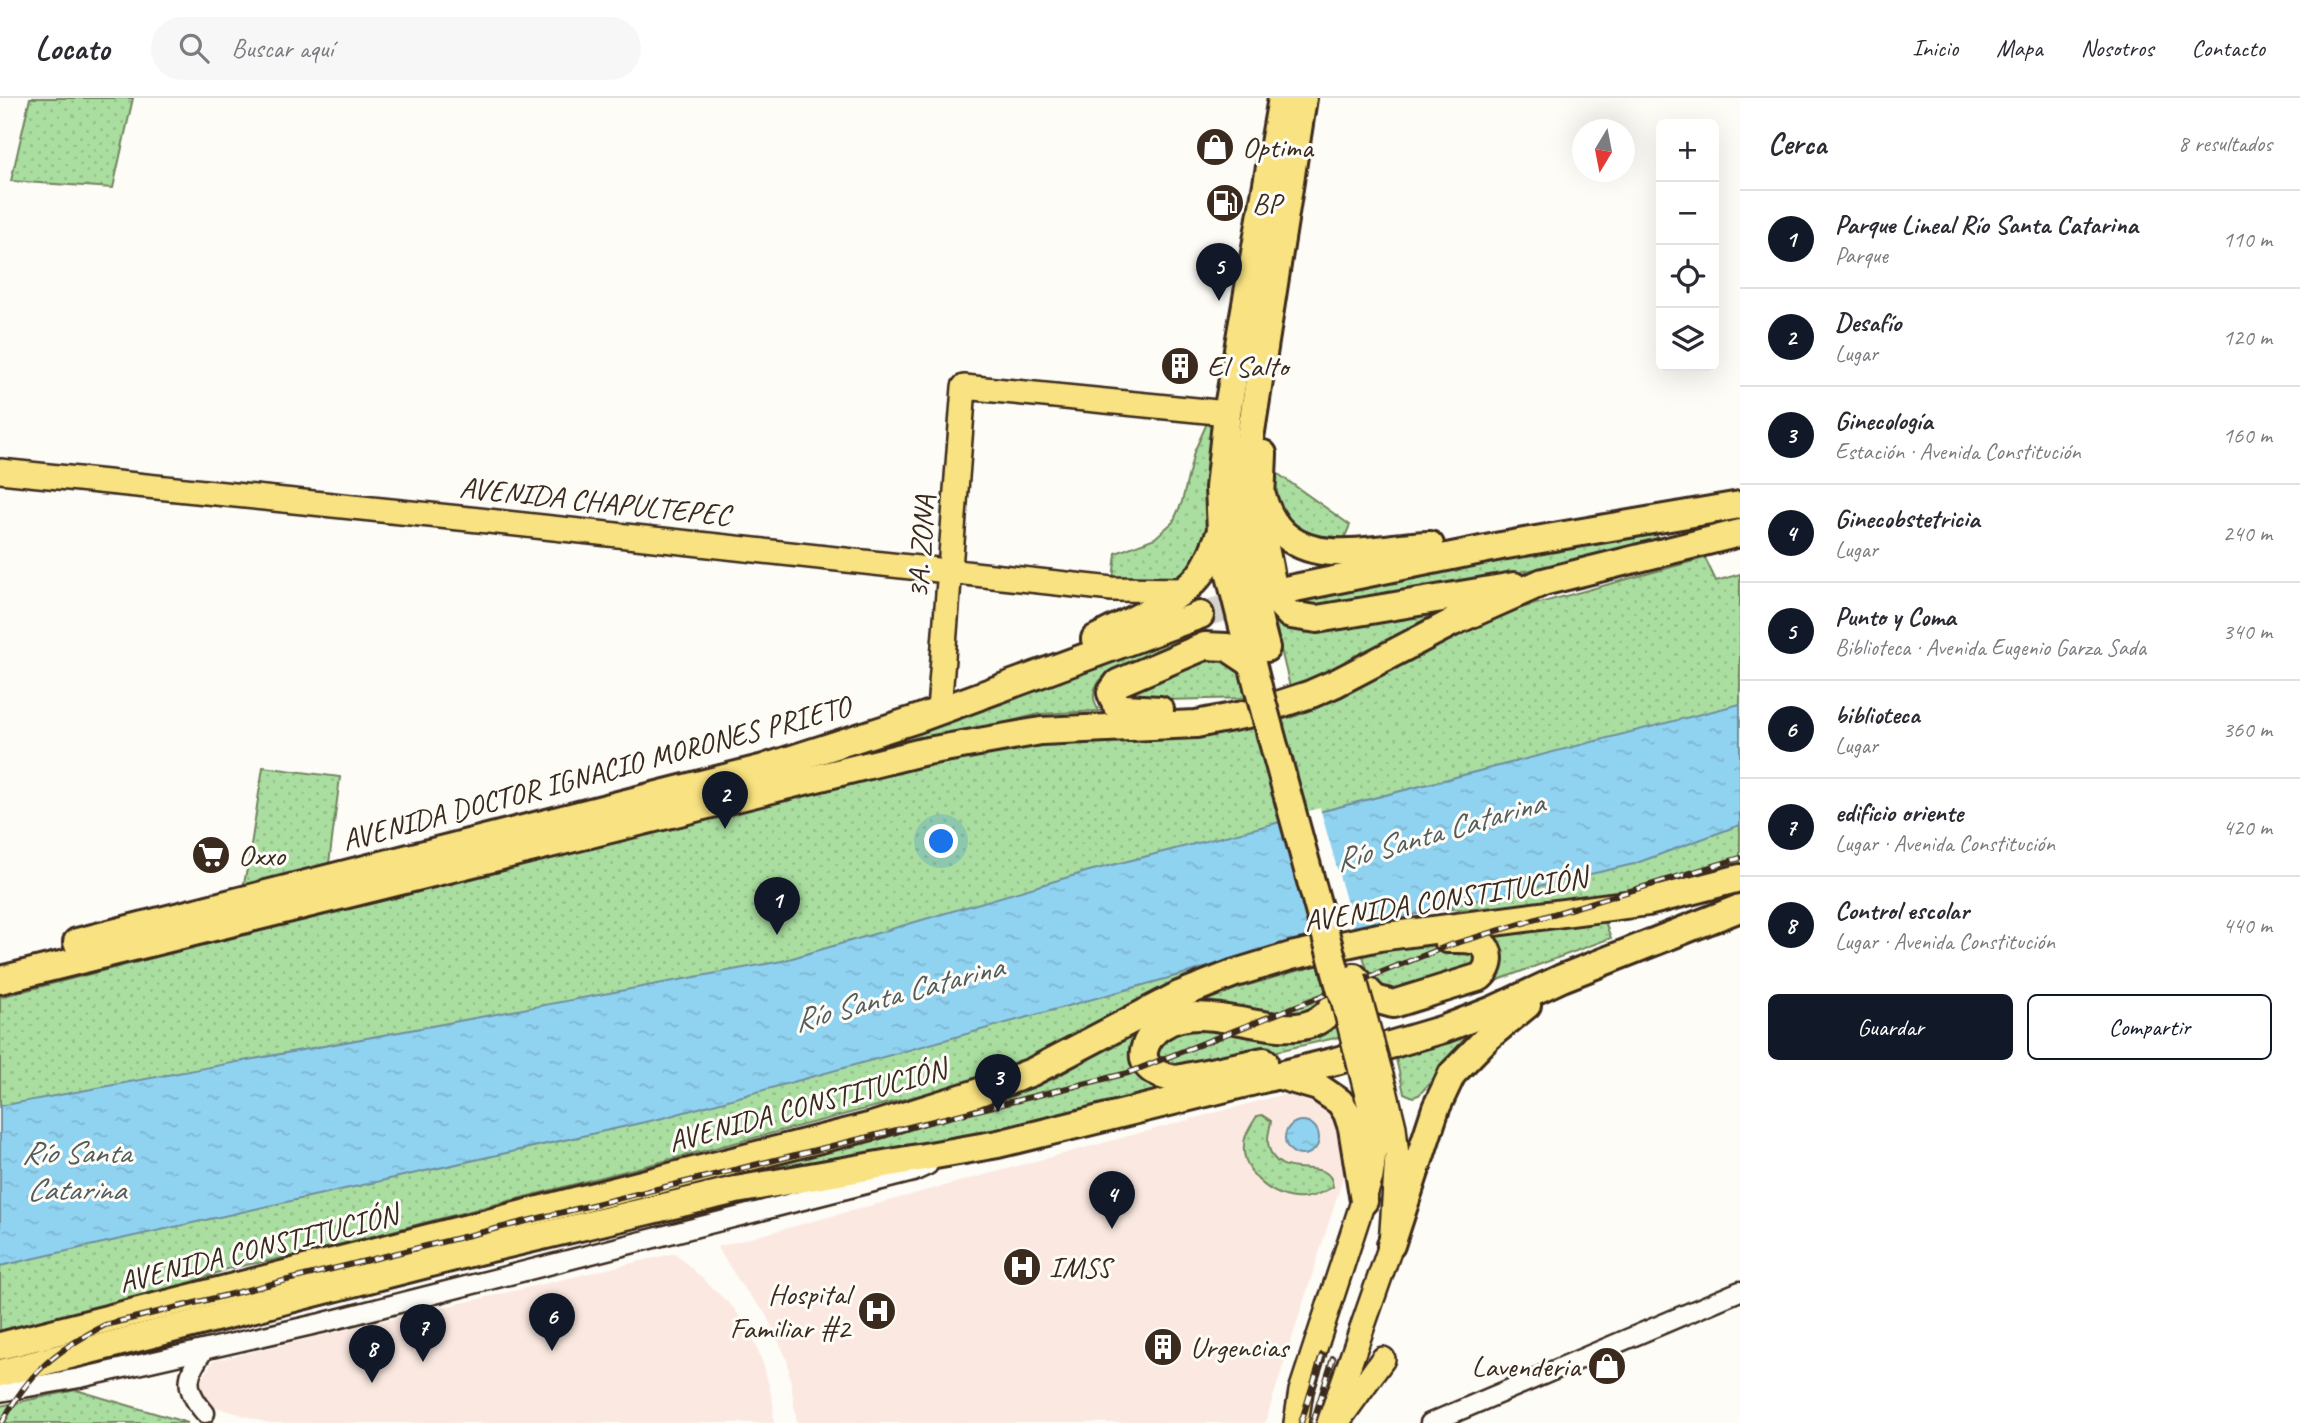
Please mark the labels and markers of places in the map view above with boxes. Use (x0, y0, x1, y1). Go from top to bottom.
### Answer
shop icon: Optima (1194, 126, 1236, 168)
place label: Optima (1242, 128, 1315, 166)
fuel station icon: BP (1204, 182, 1246, 224)
place label: BP (1252, 184, 1285, 222)
pin: 5 (1196, 243, 1242, 301)
building icon: El Salto (1159, 345, 1201, 387)
place label: El Salto (1207, 347, 1292, 385)
pin: 2 (702, 771, 748, 829)
supermarket icon: Oxxo (190, 834, 232, 876)
place label: Oxxo (238, 836, 286, 874)
pin: 1 (754, 877, 800, 935)
pin: 3 (975, 1054, 1021, 1112)
pin: 4 (1089, 1171, 1135, 1229)
hospital icon: IMSS (1001, 1246, 1043, 1288)
place label: IMSS (1049, 1248, 1115, 1286)
place label: Hospital Familiar #2 (730, 1275, 855, 1347)
hospital icon: Hospital Familiar #2 (856, 1290, 898, 1332)
pin: 6 (529, 1293, 575, 1351)
pin: 7 (400, 1304, 446, 1362)
pin: 8 (349, 1325, 395, 1383)
building icon: Urgencias (1142, 1326, 1184, 1368)
place label: Urgencias (1190, 1328, 1291, 1366)
shop icon: Lavenderia (1586, 1345, 1628, 1387)
place label: Lavenderia (1471, 1347, 1582, 1385)

